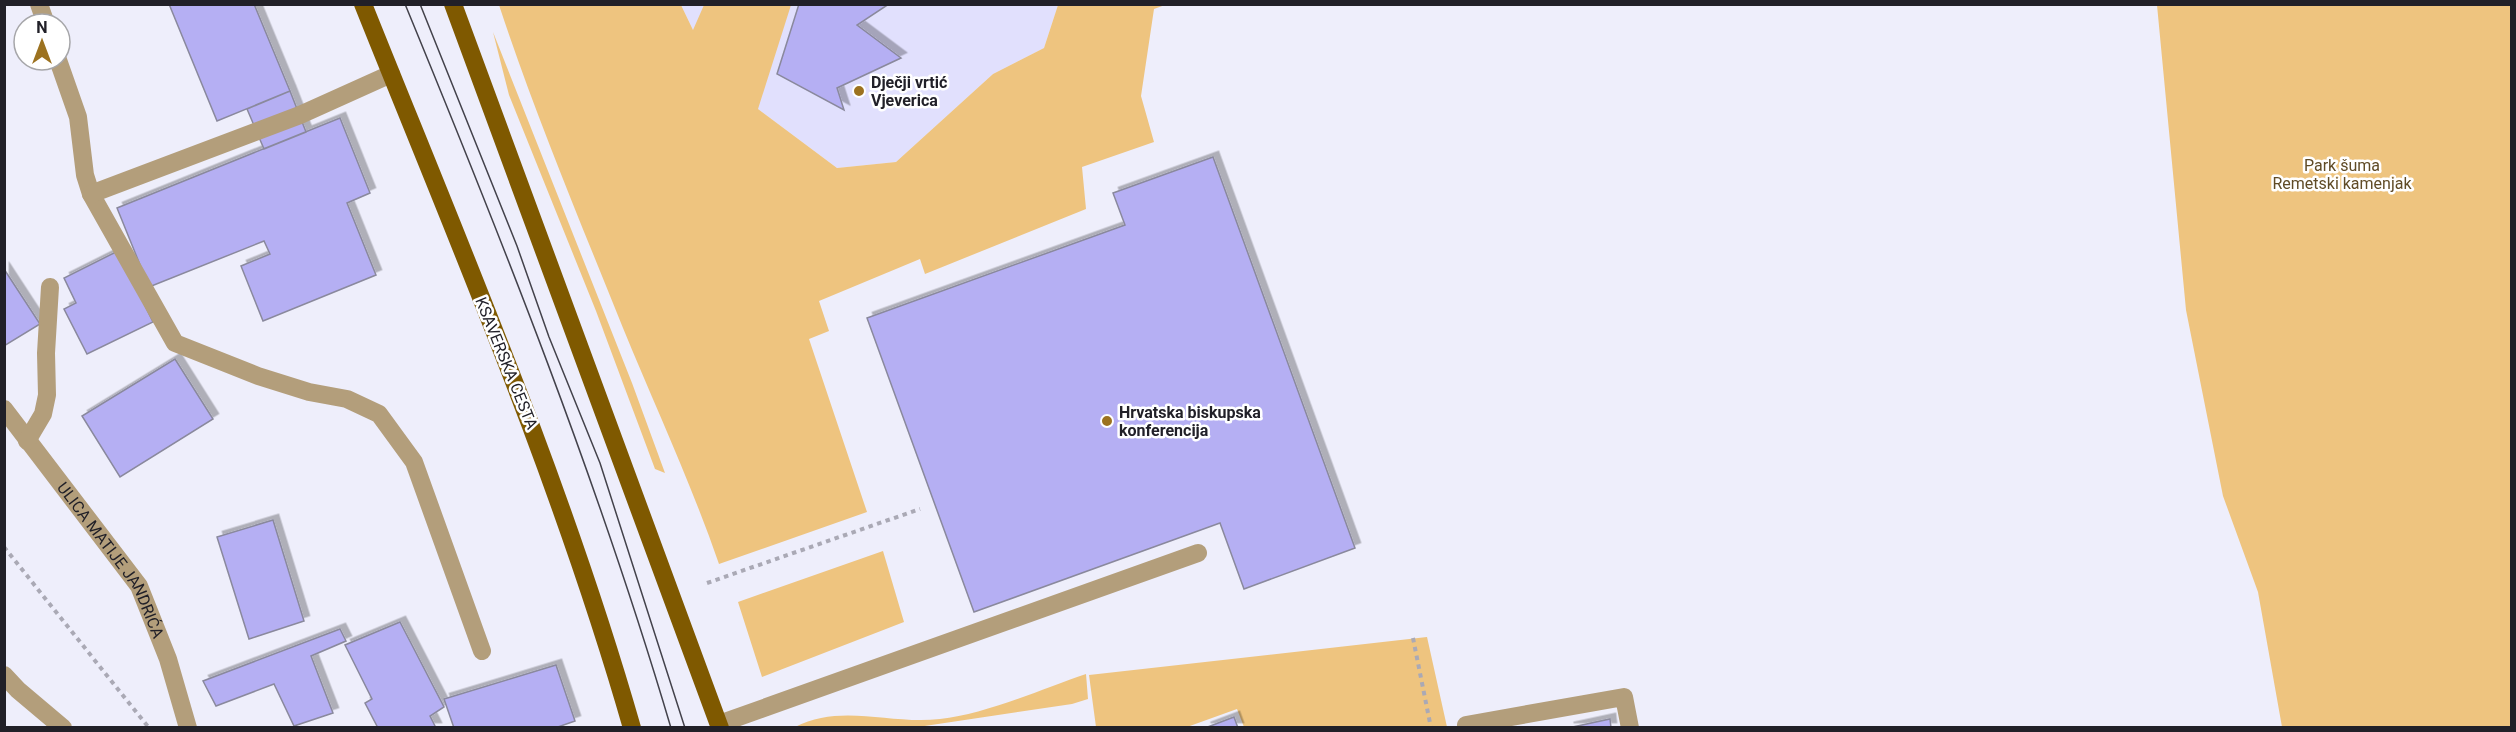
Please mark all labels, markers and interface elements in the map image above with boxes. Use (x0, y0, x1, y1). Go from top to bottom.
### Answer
north arrow (12, 12, 72, 72)
text: N (36, 18, 48, 37)
place label: Dječji vrtić Vjeverica (871, 73, 947, 110)
marker: Dječji vrtić Vjeverica (852, 84, 866, 98)
park label: Park šuma Remetski kamenjak (2272, 156, 2412, 193)
street label: KSAVERSKA CESTA (471, 294, 542, 433)
place label: Hrvatska biskupska konferencija (1119, 403, 1261, 440)
marker: Hrvatska biskupska konferencija (1100, 414, 1114, 428)
street label: ULICA MATIJE JANDRIĆA (53, 478, 168, 642)

